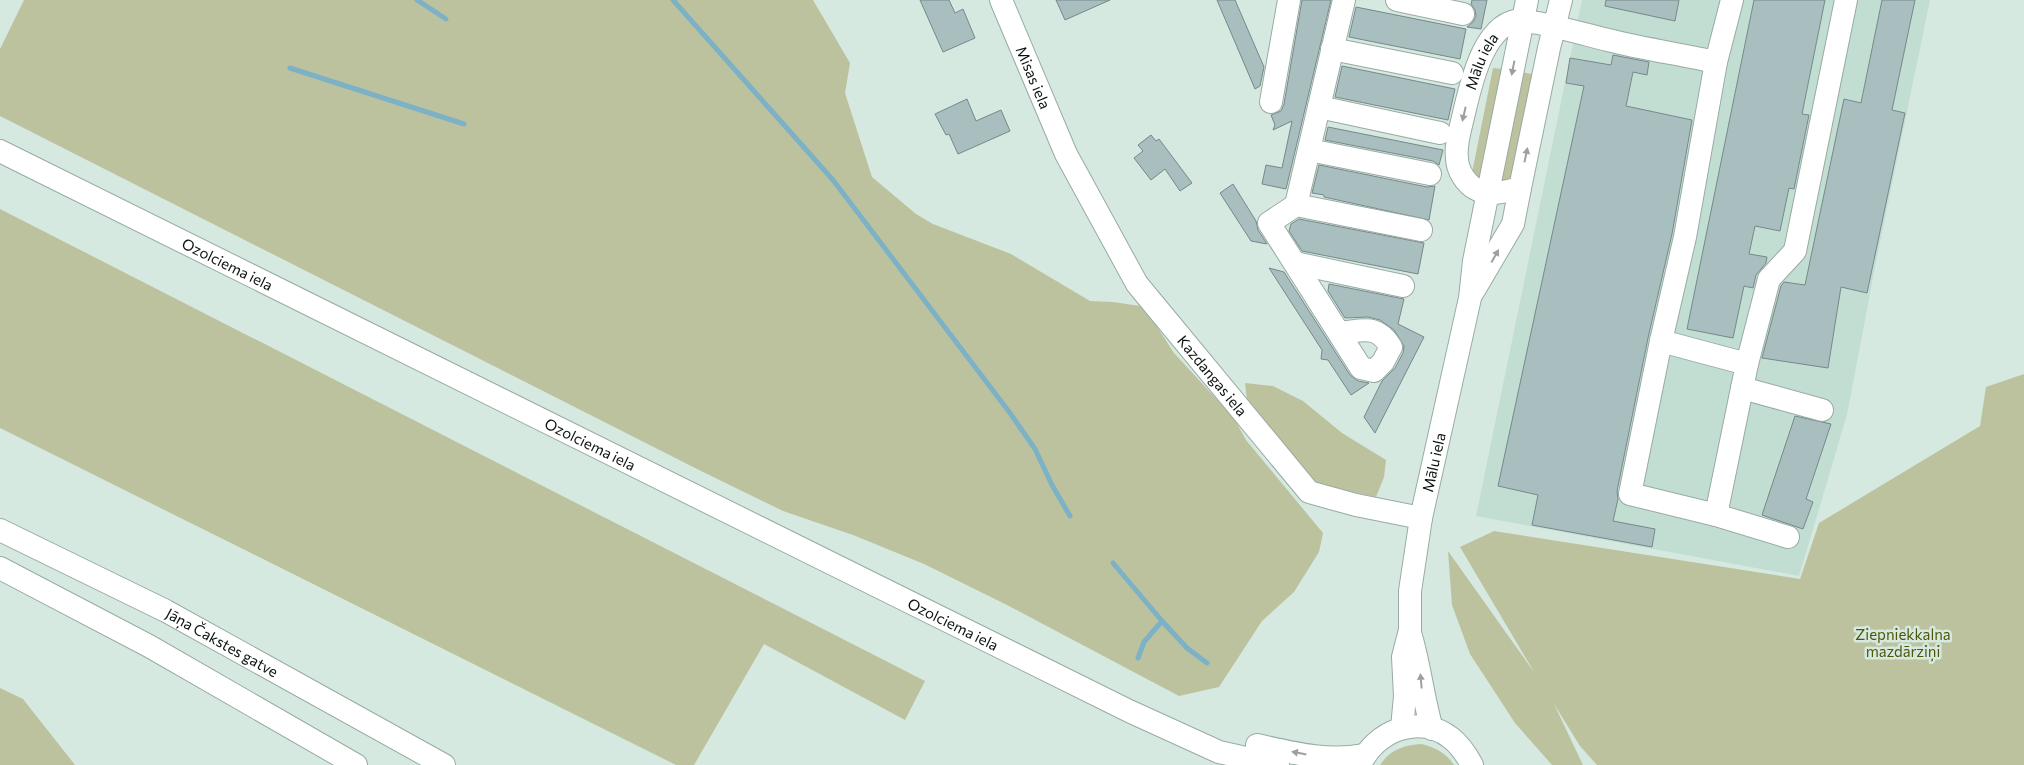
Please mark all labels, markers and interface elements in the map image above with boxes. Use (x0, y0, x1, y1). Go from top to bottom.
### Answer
street label: Mālu iela (1461, 29, 1502, 92)
street label: Misas iela (1013, 43, 1055, 111)
one-way arrow (1509, 60, 1517, 76)
one-way arrow (1460, 107, 1468, 122)
one-way arrow (1522, 147, 1530, 163)
street label: Ozolciema iela (179, 234, 276, 294)
one-way arrow (1491, 249, 1499, 263)
street label: Kazdangas iela (1174, 331, 1251, 420)
street label: Ozolciema iela (542, 414, 639, 474)
street label: Mālu iela (1418, 431, 1449, 494)
street label: Ozolciema iela (905, 594, 1002, 654)
street label: Jāņa Čakstes gatve (163, 604, 282, 681)
park label: Ziepniekkalna mazdārziņi (1855, 625, 1951, 662)
one-way arrow (1417, 673, 1425, 689)
one-way arrow (1290, 749, 1306, 757)

